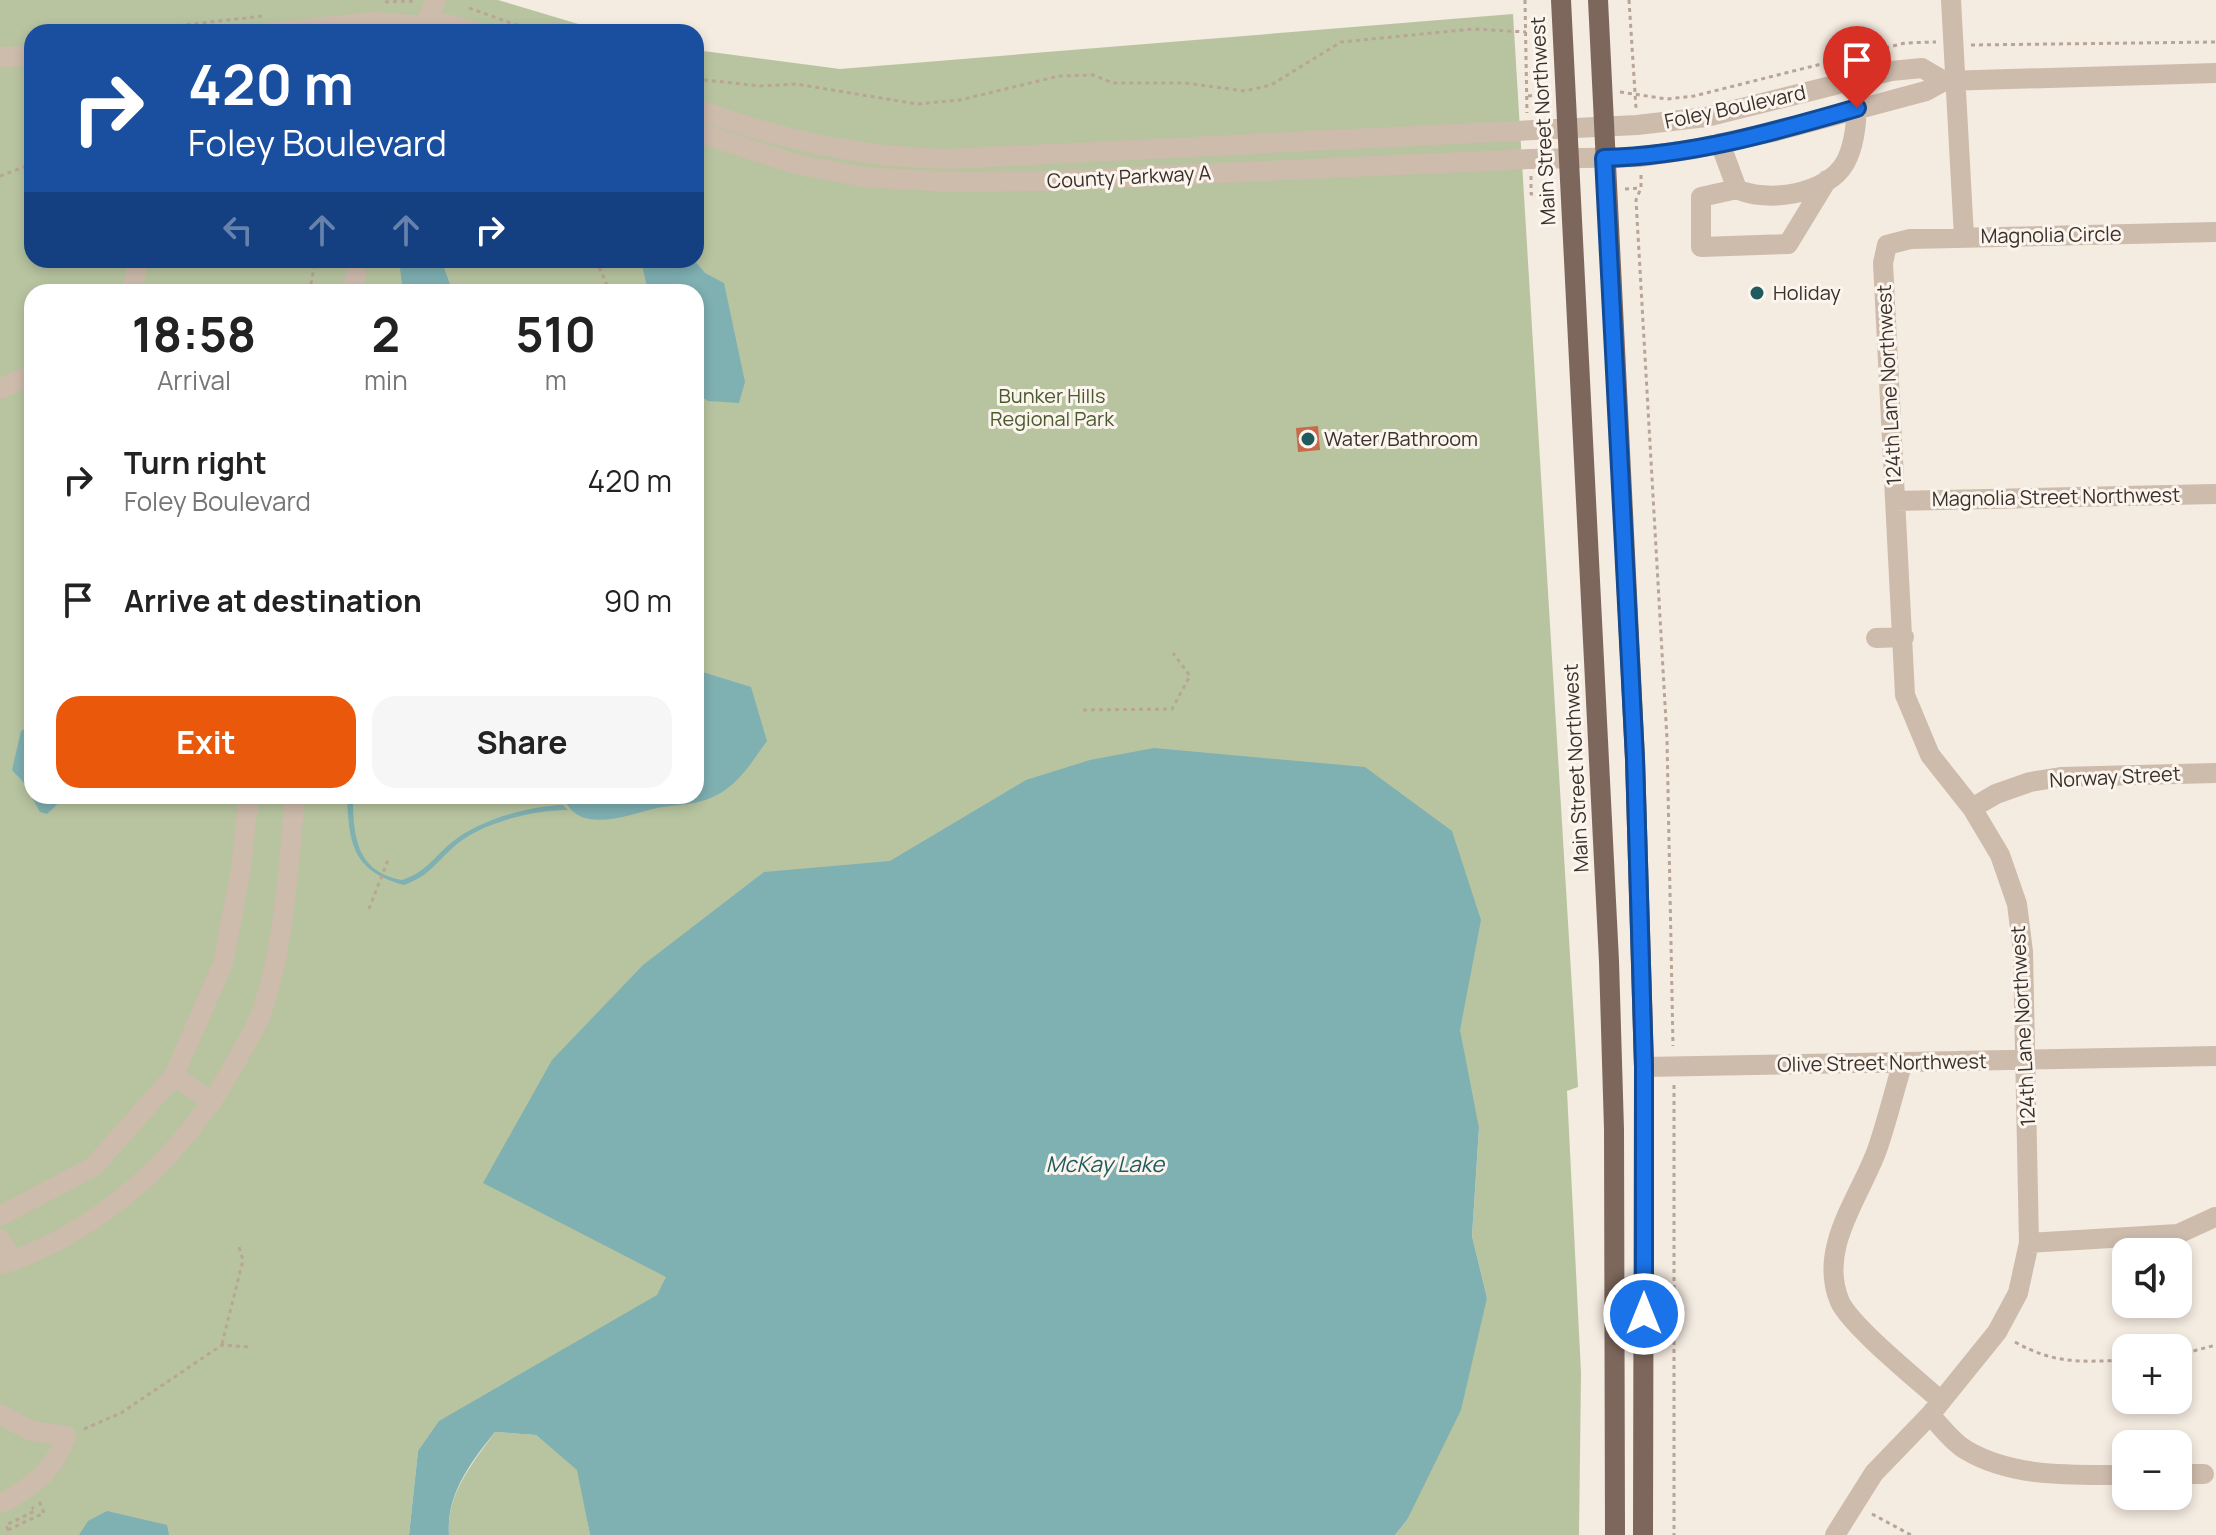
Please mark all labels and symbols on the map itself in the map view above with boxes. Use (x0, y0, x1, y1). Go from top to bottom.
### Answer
street label: Main Street Northwest (1524, 16, 1561, 226)
pin (1823, 26, 1891, 108)
street label: Foley Boulevard (1662, 78, 1808, 135)
street label: County Parkway A (1046, 159, 1212, 194)
street label: Magnolia Circle (1980, 220, 2122, 249)
place label: Holiday (1773, 279, 1841, 306)
marker: Holiday (1748, 284, 1766, 302)
street label: 124th Lane Northwest (1870, 284, 1907, 486)
park label: Bunker Hills Regional Park (990, 382, 1115, 432)
place label: Water/Bathroom (1324, 425, 1478, 452)
marker: Water/Bathroom (1299, 430, 1317, 448)
street label: Magnolia Street Northwest (1932, 481, 2180, 512)
street label: Main Street Northwest (1557, 663, 1594, 873)
street label: Norway Street (2049, 760, 2181, 793)
street label: 124th Lane Northwest (2004, 925, 2041, 1127)
street label: Olive Street Northwest (1777, 1047, 1987, 1078)
water label: McKay Lake (1046, 1149, 1165, 1179)
position arrow (1602, 1272, 1686, 1356)

